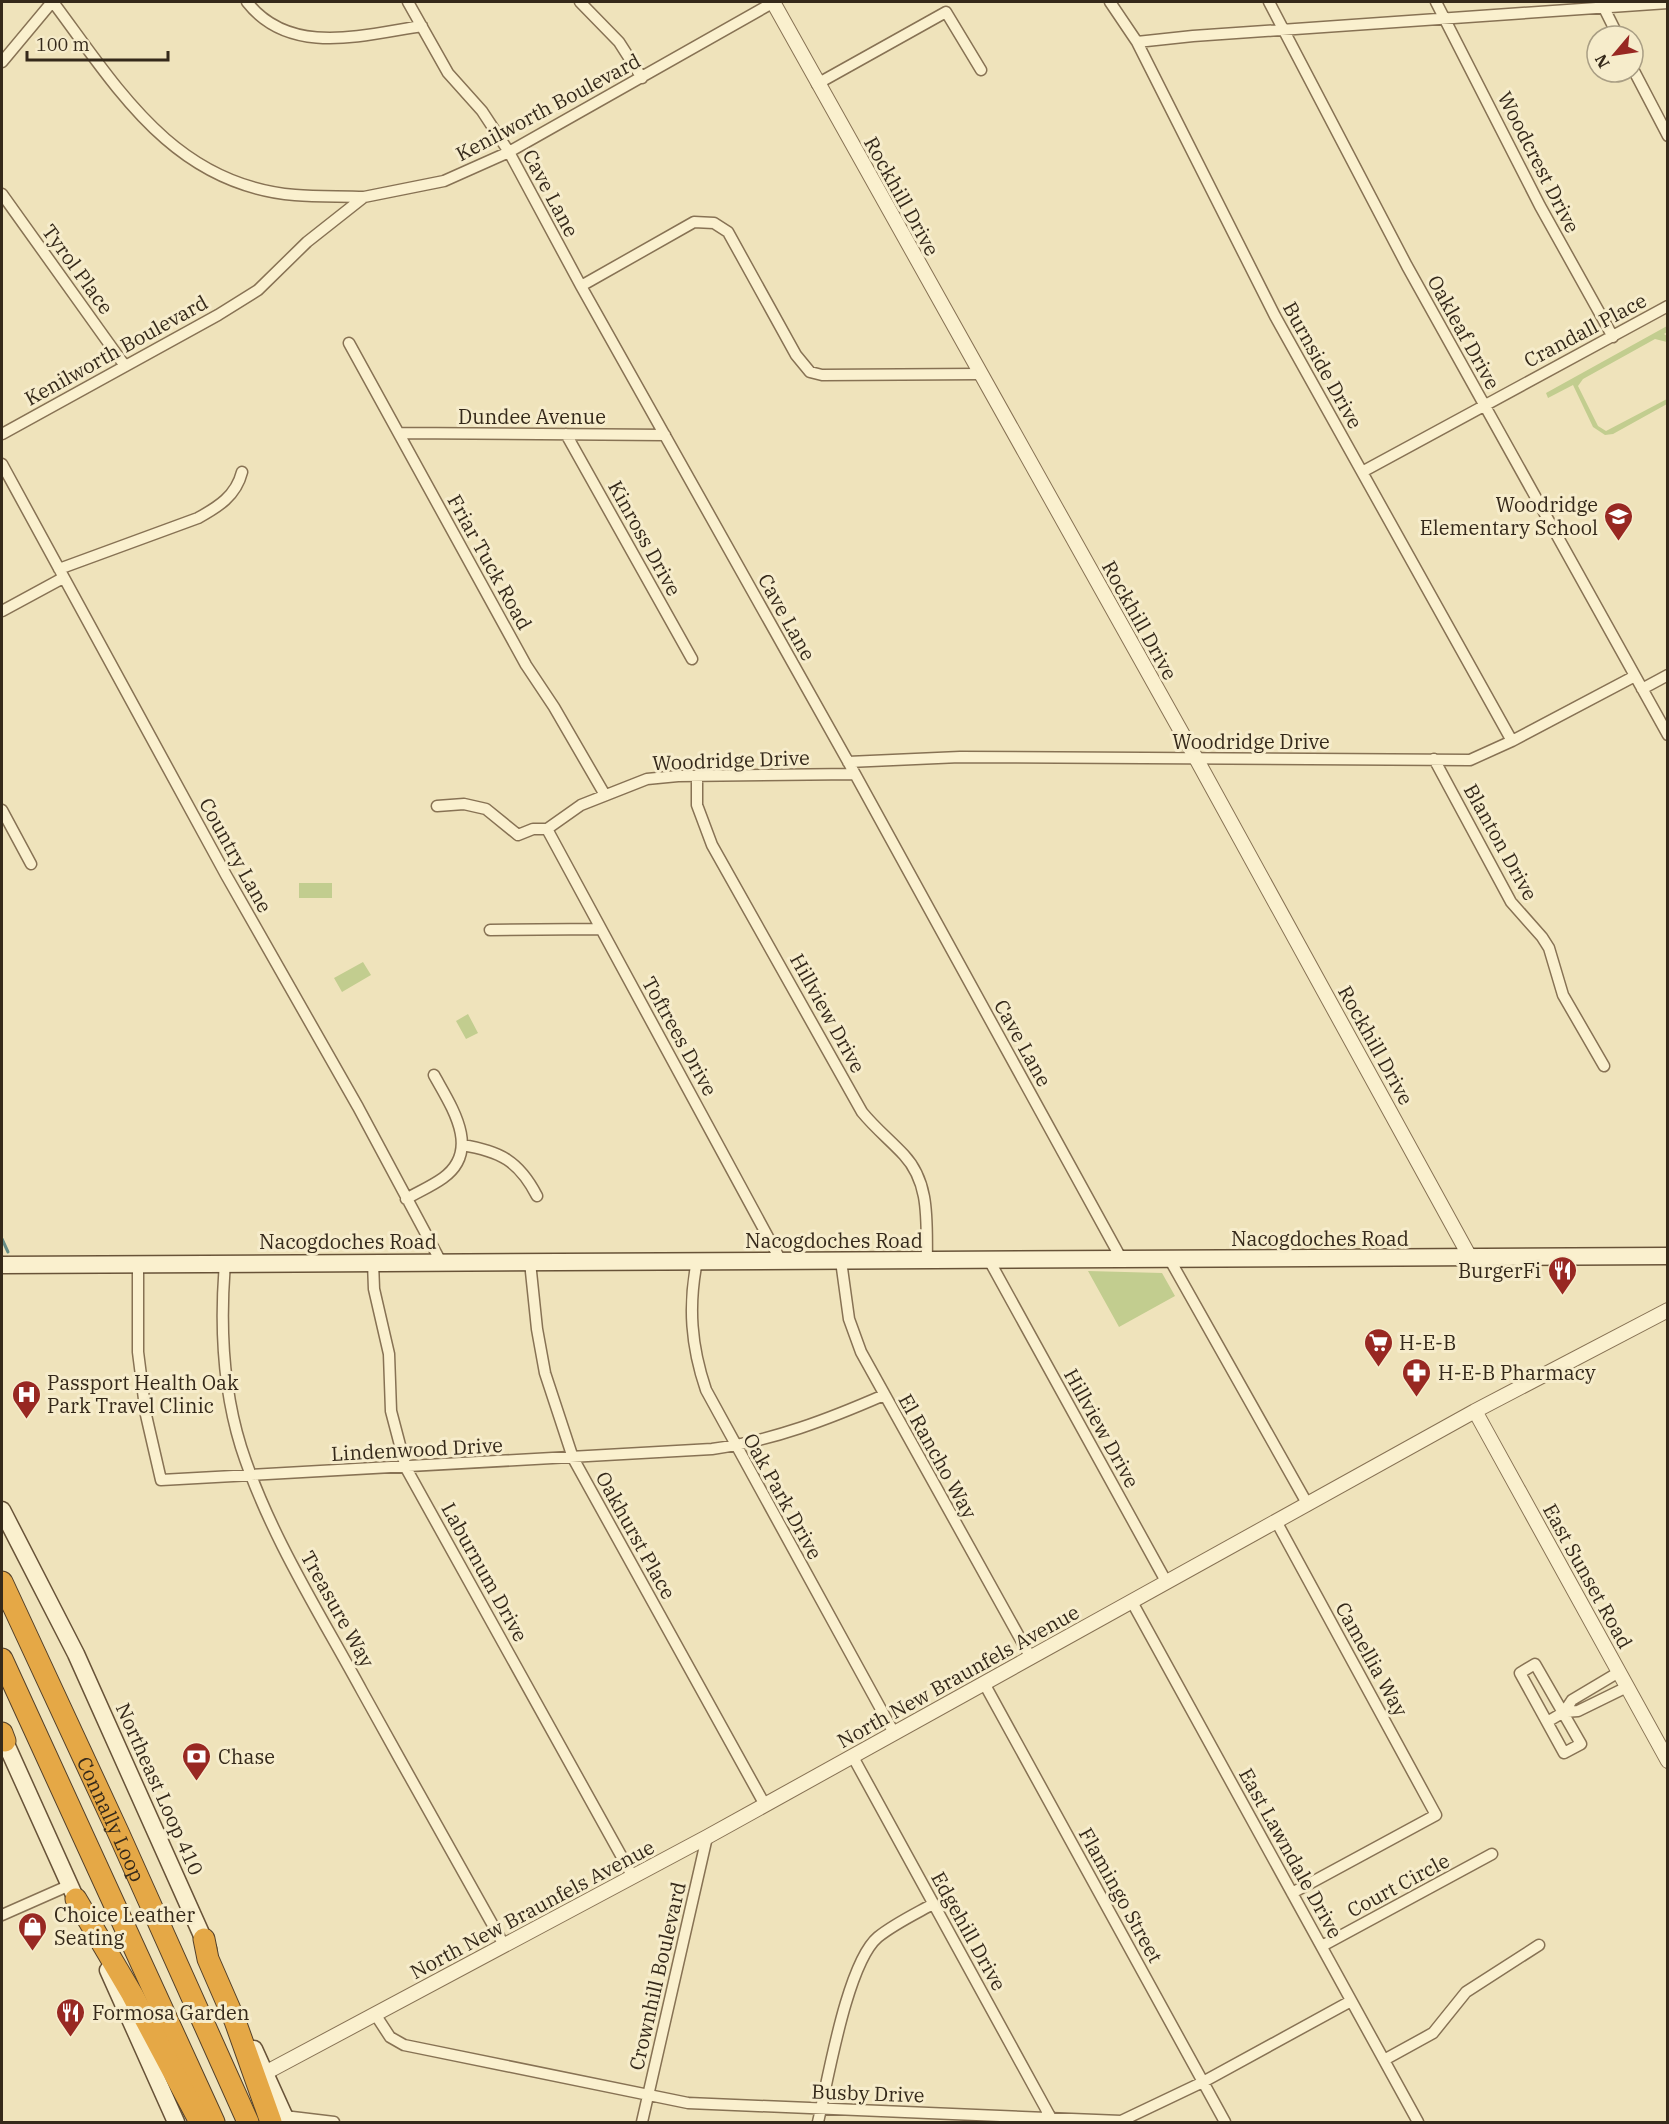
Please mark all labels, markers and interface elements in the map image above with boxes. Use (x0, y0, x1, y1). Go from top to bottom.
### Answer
scale bar (27, 24, 168, 62)
north arrow (1585, 24, 1645, 84)
text: 100 m (36, 33, 90, 56)
street label: Kenilworth Boulevard (451, 47, 645, 167)
text: N (1590, 51, 1614, 72)
street label: Woodcrest Drive (1492, 87, 1586, 237)
street label: Rockhill Drive (858, 131, 946, 261)
street label: Cave Lane (517, 144, 585, 242)
street label: Tyrol Place (36, 219, 120, 319)
street label: Oakleaf Drive (1421, 270, 1507, 394)
street label: Crandall Place (1519, 286, 1651, 374)
street label: Kenilworth Boulevard (20, 288, 212, 412)
street label: Burnside Drive (1277, 297, 1369, 433)
street label: Dundee Avenue (458, 403, 606, 430)
street label: Kinross Drive (602, 476, 688, 600)
street label: Friar Tuck Road (442, 489, 538, 635)
place label: Woodridge Elementary School (1420, 491, 1598, 541)
school or university icon: Woodridge Elementary School (1603, 500, 1635, 542)
street label: Rockhill Drive (1096, 555, 1184, 685)
street label: Cave Lane (752, 569, 822, 665)
street label: Woodridge Drive (1172, 728, 1330, 755)
street label: Woodridge Drive (652, 744, 810, 776)
street label: Blanton Drive (1458, 779, 1544, 905)
street label: Country Lane (193, 793, 279, 917)
street label: Hillview Drive (784, 949, 872, 1077)
street label: Toftrees Drive (636, 972, 724, 1100)
street label: Rockhill Drive (1332, 980, 1420, 1110)
street label: Cave Lane (988, 995, 1058, 1091)
street label: Nacogdoches Road (1231, 1225, 1409, 1252)
street label: Nacogdoches Road (745, 1227, 923, 1254)
street label: Nacogdoches Road (259, 1228, 437, 1255)
restaurant icon: BurgerFi (1546, 1254, 1578, 1296)
place label: BurgerFi (1458, 1257, 1541, 1284)
supermarket icon: H-E-B (1362, 1326, 1394, 1368)
place label: H-E-B (1399, 1329, 1456, 1356)
pharmacy icon: H-E-B Pharmacy (1401, 1356, 1433, 1398)
place label: H-E-B Pharmacy (1438, 1359, 1596, 1386)
street label: Hillview Drive (1058, 1364, 1146, 1492)
place label: Passport Health Oak Park Travel Clinic (47, 1369, 239, 1419)
hospital icon: Passport Health Oak Park Travel Clinic (10, 1378, 42, 1420)
street label: El Rancho Way (893, 1389, 984, 1524)
street label: Oak Park Drive (737, 1428, 829, 1564)
street label: Lindenwood Drive (330, 1431, 504, 1467)
street label: Oakhurst Place (590, 1466, 682, 1604)
street label: Laburnum Drive (436, 1498, 534, 1646)
street label: East Sunset Road (1537, 1499, 1639, 1653)
street label: Treasure Way (295, 1546, 381, 1672)
street label: Camellia Way (1329, 1597, 1415, 1721)
street label: North New Braunfels Avenue (832, 1598, 1084, 1754)
street label: Northeast Loop 410 (110, 1699, 210, 1879)
bank icon: Chase (181, 1740, 213, 1782)
place label: Chase (218, 1743, 275, 1770)
street label: Connally Loop (71, 1752, 152, 1886)
street label: East Lawndale Drive (1233, 1763, 1349, 1943)
street label: Flamingo Street (1073, 1823, 1169, 1967)
street label: North New Braunfels Avenue (405, 1833, 659, 1985)
street label: Court Circle (1342, 1847, 1454, 1923)
street label: Edgehill Drive (925, 1867, 1013, 1995)
street label: Crownhill Boulevard (622, 1879, 692, 2073)
place label: Choice Leather Seating (54, 1901, 195, 1951)
shop icon: Choice Leather Seating (17, 1910, 49, 1952)
restaurant icon: Formosa Garden (55, 1996, 87, 2038)
place label: Formosa Garden (92, 1999, 250, 2026)
street label: Busby Drive (811, 2078, 925, 2108)

